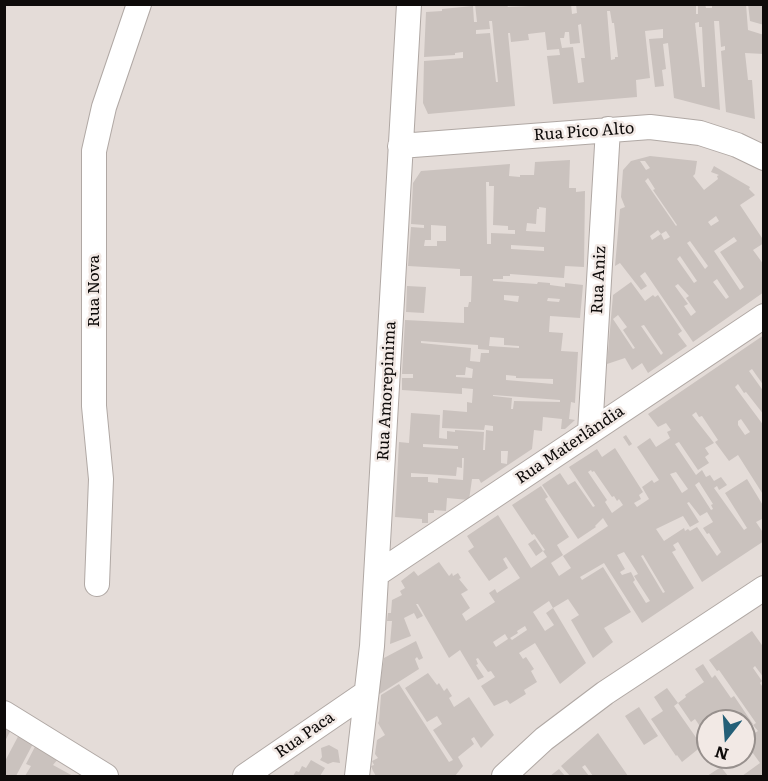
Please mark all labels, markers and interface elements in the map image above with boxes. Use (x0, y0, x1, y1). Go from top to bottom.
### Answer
street label: Rua Pico Alto (533, 119, 635, 145)
street label: Rua Aniz (588, 246, 610, 314)
street label: Rua Nova (84, 255, 104, 327)
street label: Rua Amorepinima (374, 321, 400, 461)
street label: Rua Materlândia (512, 402, 628, 488)
street label: Rua Paca (272, 708, 338, 762)
north arrow (696, 709, 756, 769)
text: N (711, 741, 731, 768)

